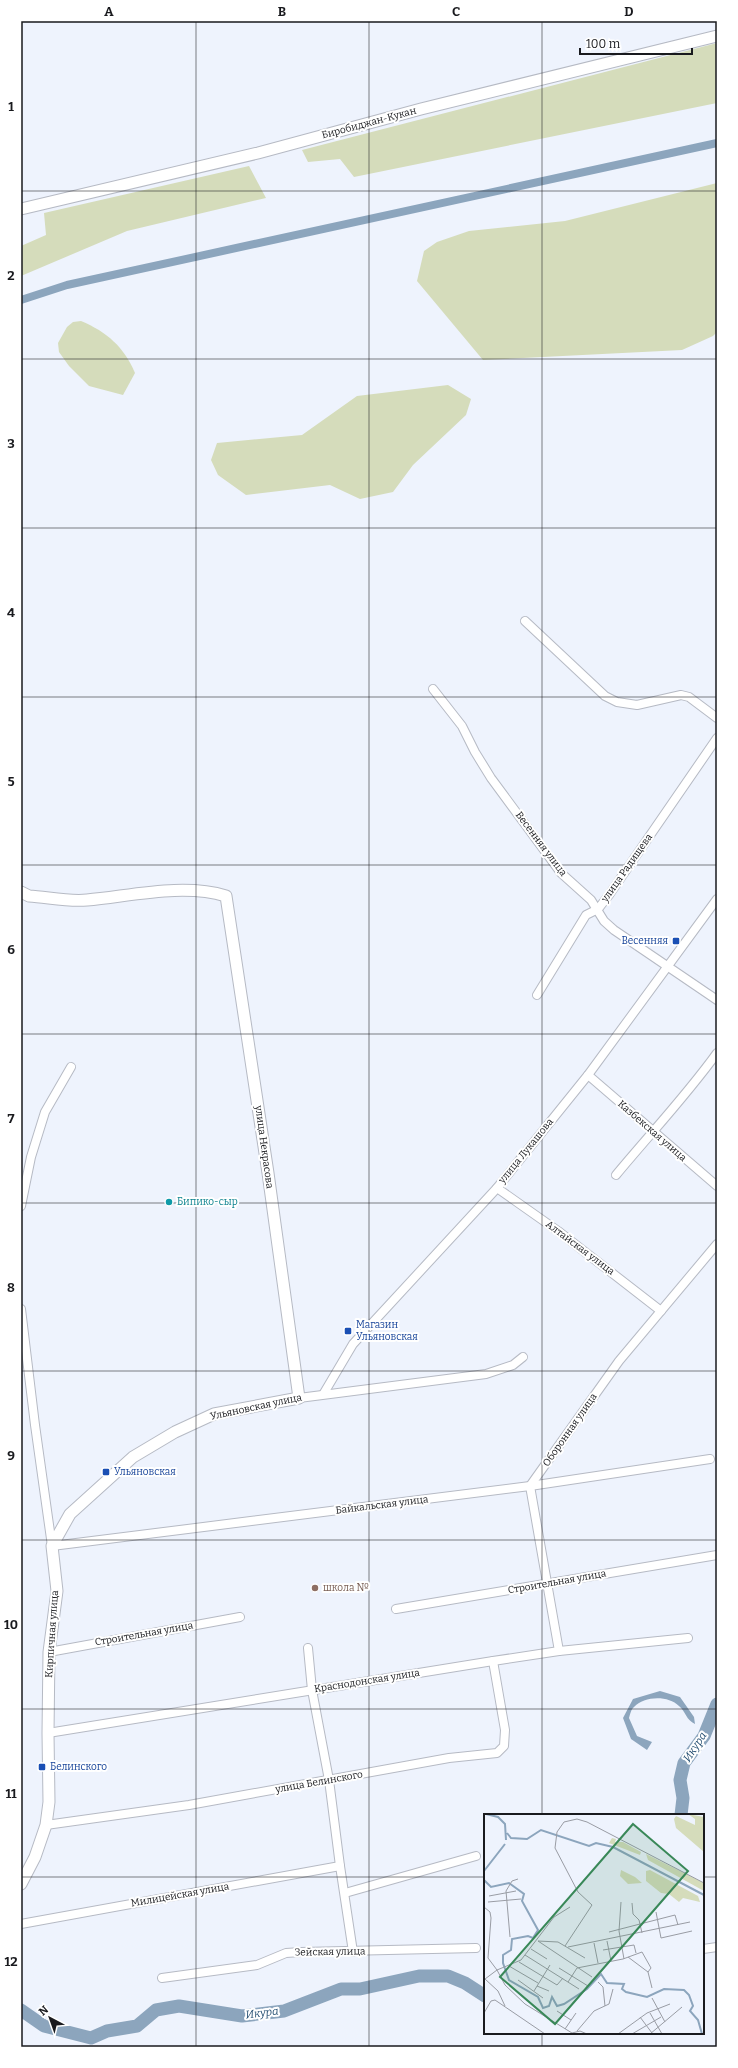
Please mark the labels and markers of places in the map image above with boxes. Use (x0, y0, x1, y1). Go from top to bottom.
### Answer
place label: Весенняя (621, 935, 668, 947)
marker: Весенняя (671, 936, 681, 946)
place label: Бипико-сыр (177, 1196, 238, 1208)
marker: Бипико-сыр (164, 1197, 174, 1207)
place label: Магазин Ульяновская (356, 1319, 418, 1343)
marker: Магазин Ульяновская (343, 1326, 353, 1336)
place label: Ульяновская (114, 1466, 176, 1478)
marker: Ульяновская (101, 1467, 111, 1477)
place label: школа № (323, 1582, 369, 1594)
marker: школа № (310, 1583, 320, 1593)
place label: Белинского (50, 1761, 107, 1773)
marker: Белинского (37, 1762, 47, 1772)

